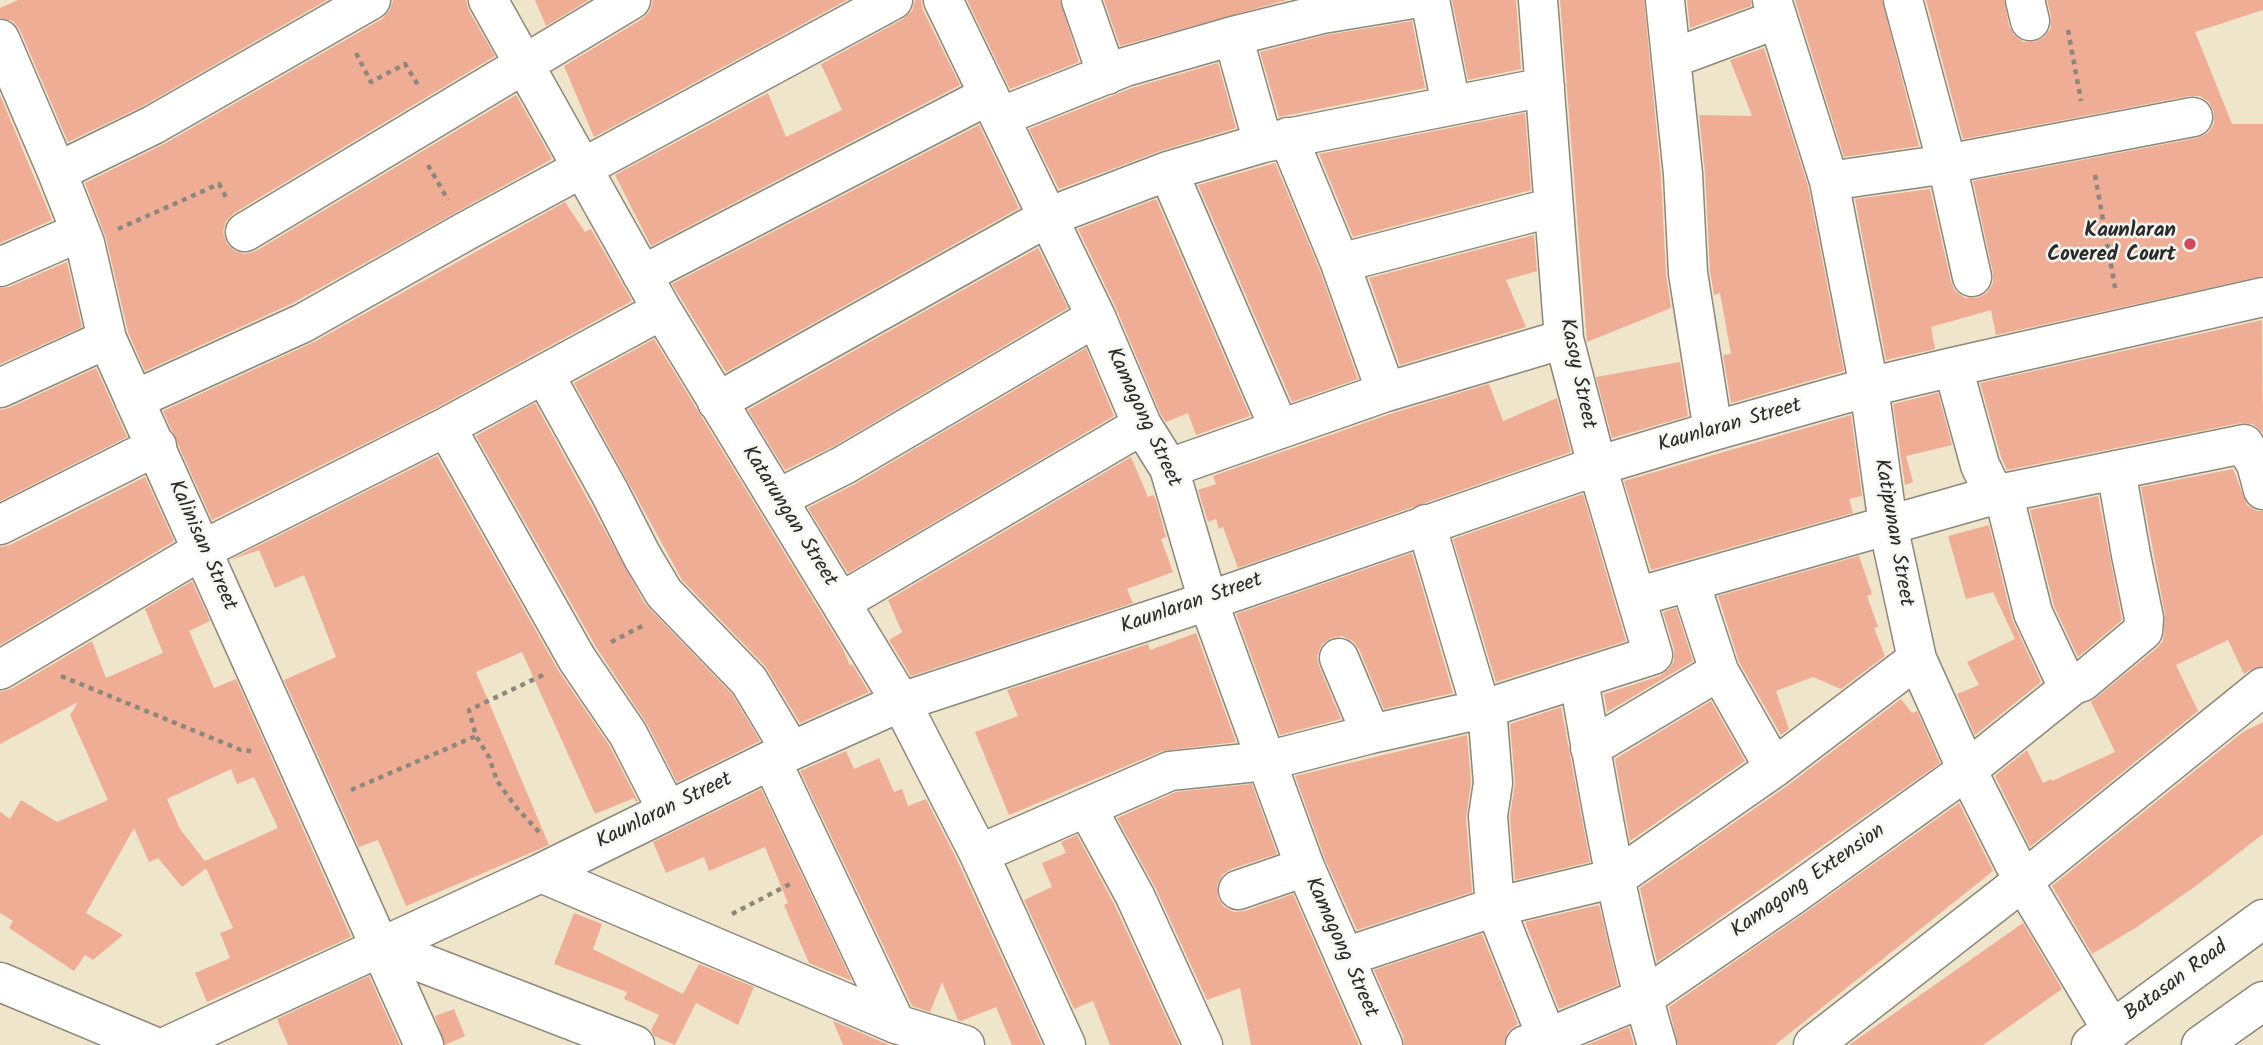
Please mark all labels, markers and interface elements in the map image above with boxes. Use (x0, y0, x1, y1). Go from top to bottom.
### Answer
place label: Kaunlaran Covered Court (2047, 219, 2176, 269)
marker: Kaunlaran Covered Court (2182, 236, 2198, 252)
street label: Kasoy Street (1552, 316, 1600, 432)
street label: Kamagong Street (1099, 344, 1185, 492)
street label: Kaunlaran Street (1655, 394, 1805, 460)
street label: Katarungan Street (735, 442, 841, 592)
street label: Katipunan Street (1867, 457, 1917, 609)
street label: Kalinisan Street (161, 477, 241, 615)
street label: Kaunlaran Street (1118, 569, 1266, 641)
street label: Kaunlaran Street (593, 768, 737, 856)
street label: Kamagong Extension (1727, 819, 1891, 945)
street label: Kamagong Street (1298, 874, 1382, 1022)
street label: Batasan Road (2120, 936, 2234, 1028)

